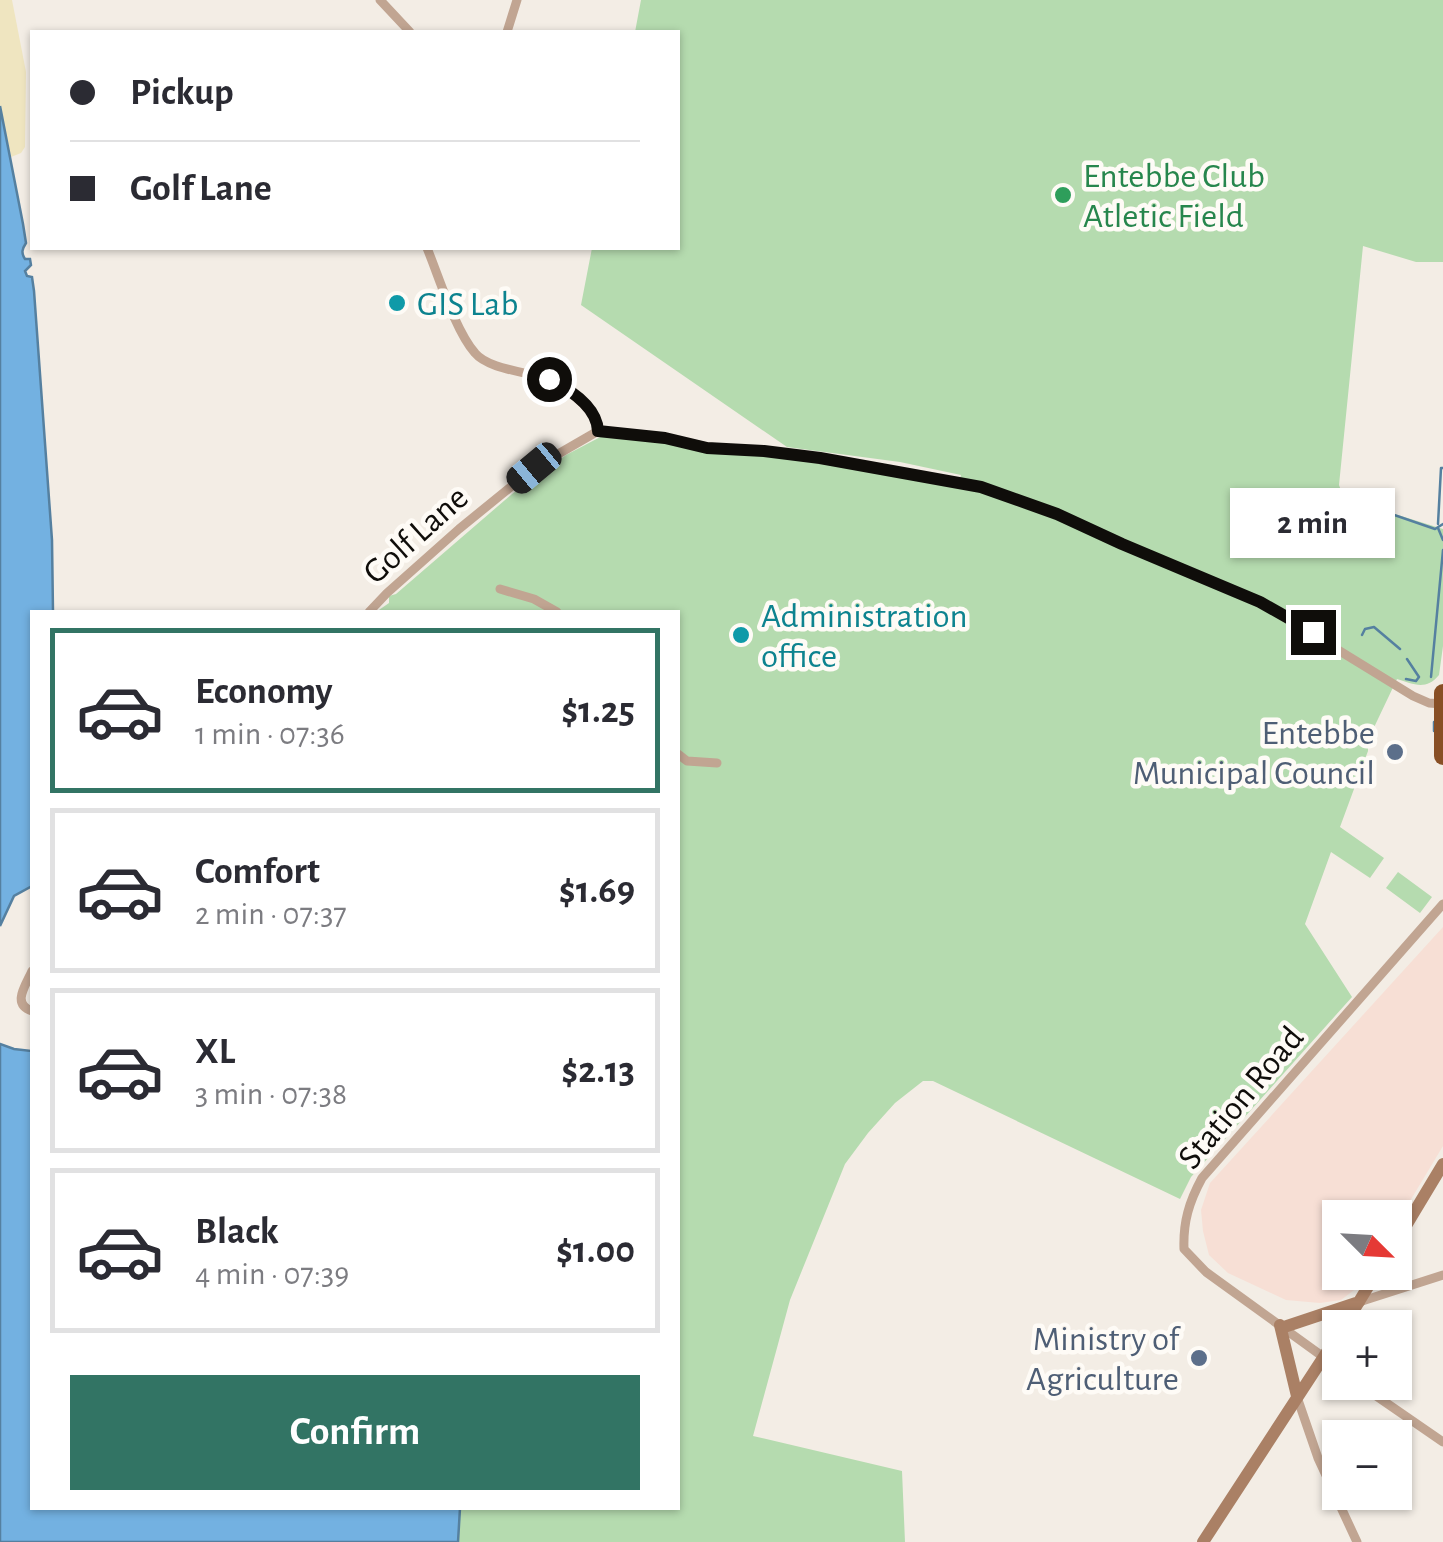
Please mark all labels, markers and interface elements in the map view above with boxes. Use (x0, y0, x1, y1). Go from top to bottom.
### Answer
text: Pickup (130, 74, 234, 112)
place label: Entebbe Club Atletic Field (1083, 159, 1265, 234)
text: Golf Lane (130, 170, 272, 208)
marker: Entebbe Club Atletic Field (1052, 184, 1074, 206)
place label: GIS Lab (417, 287, 518, 322)
marker: GIS Lab (386, 292, 408, 314)
route start (527, 357, 572, 402)
car (501, 437, 567, 499)
street label: Golf Lane (357, 480, 475, 591)
callout: 2 min (1230, 487, 1396, 557)
text: 2 min (1277, 507, 1348, 539)
place label: Administration office (761, 599, 968, 674)
route end (1291, 610, 1336, 655)
marker: Administration office (730, 624, 752, 646)
icon: car (75, 666, 165, 756)
text: Economy (195, 673, 333, 711)
text: $1.25 (561, 692, 635, 730)
place label: Entebbe Municipal Council (1133, 716, 1375, 791)
text: 1 min · 07:36 (195, 718, 345, 750)
marker: Entebbe Municipal Council (1384, 741, 1406, 763)
icon: car (75, 846, 165, 936)
text: Comfort (195, 853, 320, 891)
text: $1.69 (559, 872, 635, 910)
text: 2 min · 07:37 (195, 898, 347, 930)
street label: Station Road (1172, 1020, 1310, 1176)
icon: car (75, 1026, 165, 1116)
text: XL (195, 1033, 235, 1071)
text: $2.13 (561, 1052, 635, 1090)
text: 3 min · 07:38 (195, 1078, 347, 1110)
north arrow (1322, 1200, 1412, 1290)
map controls (1322, 1200, 1412, 1510)
icon: car (75, 1206, 165, 1296)
text: Black (195, 1213, 279, 1251)
text: $1.00 (556, 1232, 635, 1270)
text: 4 min · 07:39 (195, 1258, 349, 1290)
button: + (1322, 1310, 1412, 1400)
place label: Ministry of Agriculture (1026, 1322, 1181, 1397)
marker: Ministry of Agriculture (1188, 1347, 1210, 1369)
button: Confirm (70, 1375, 640, 1490)
button: − (1322, 1420, 1412, 1510)

